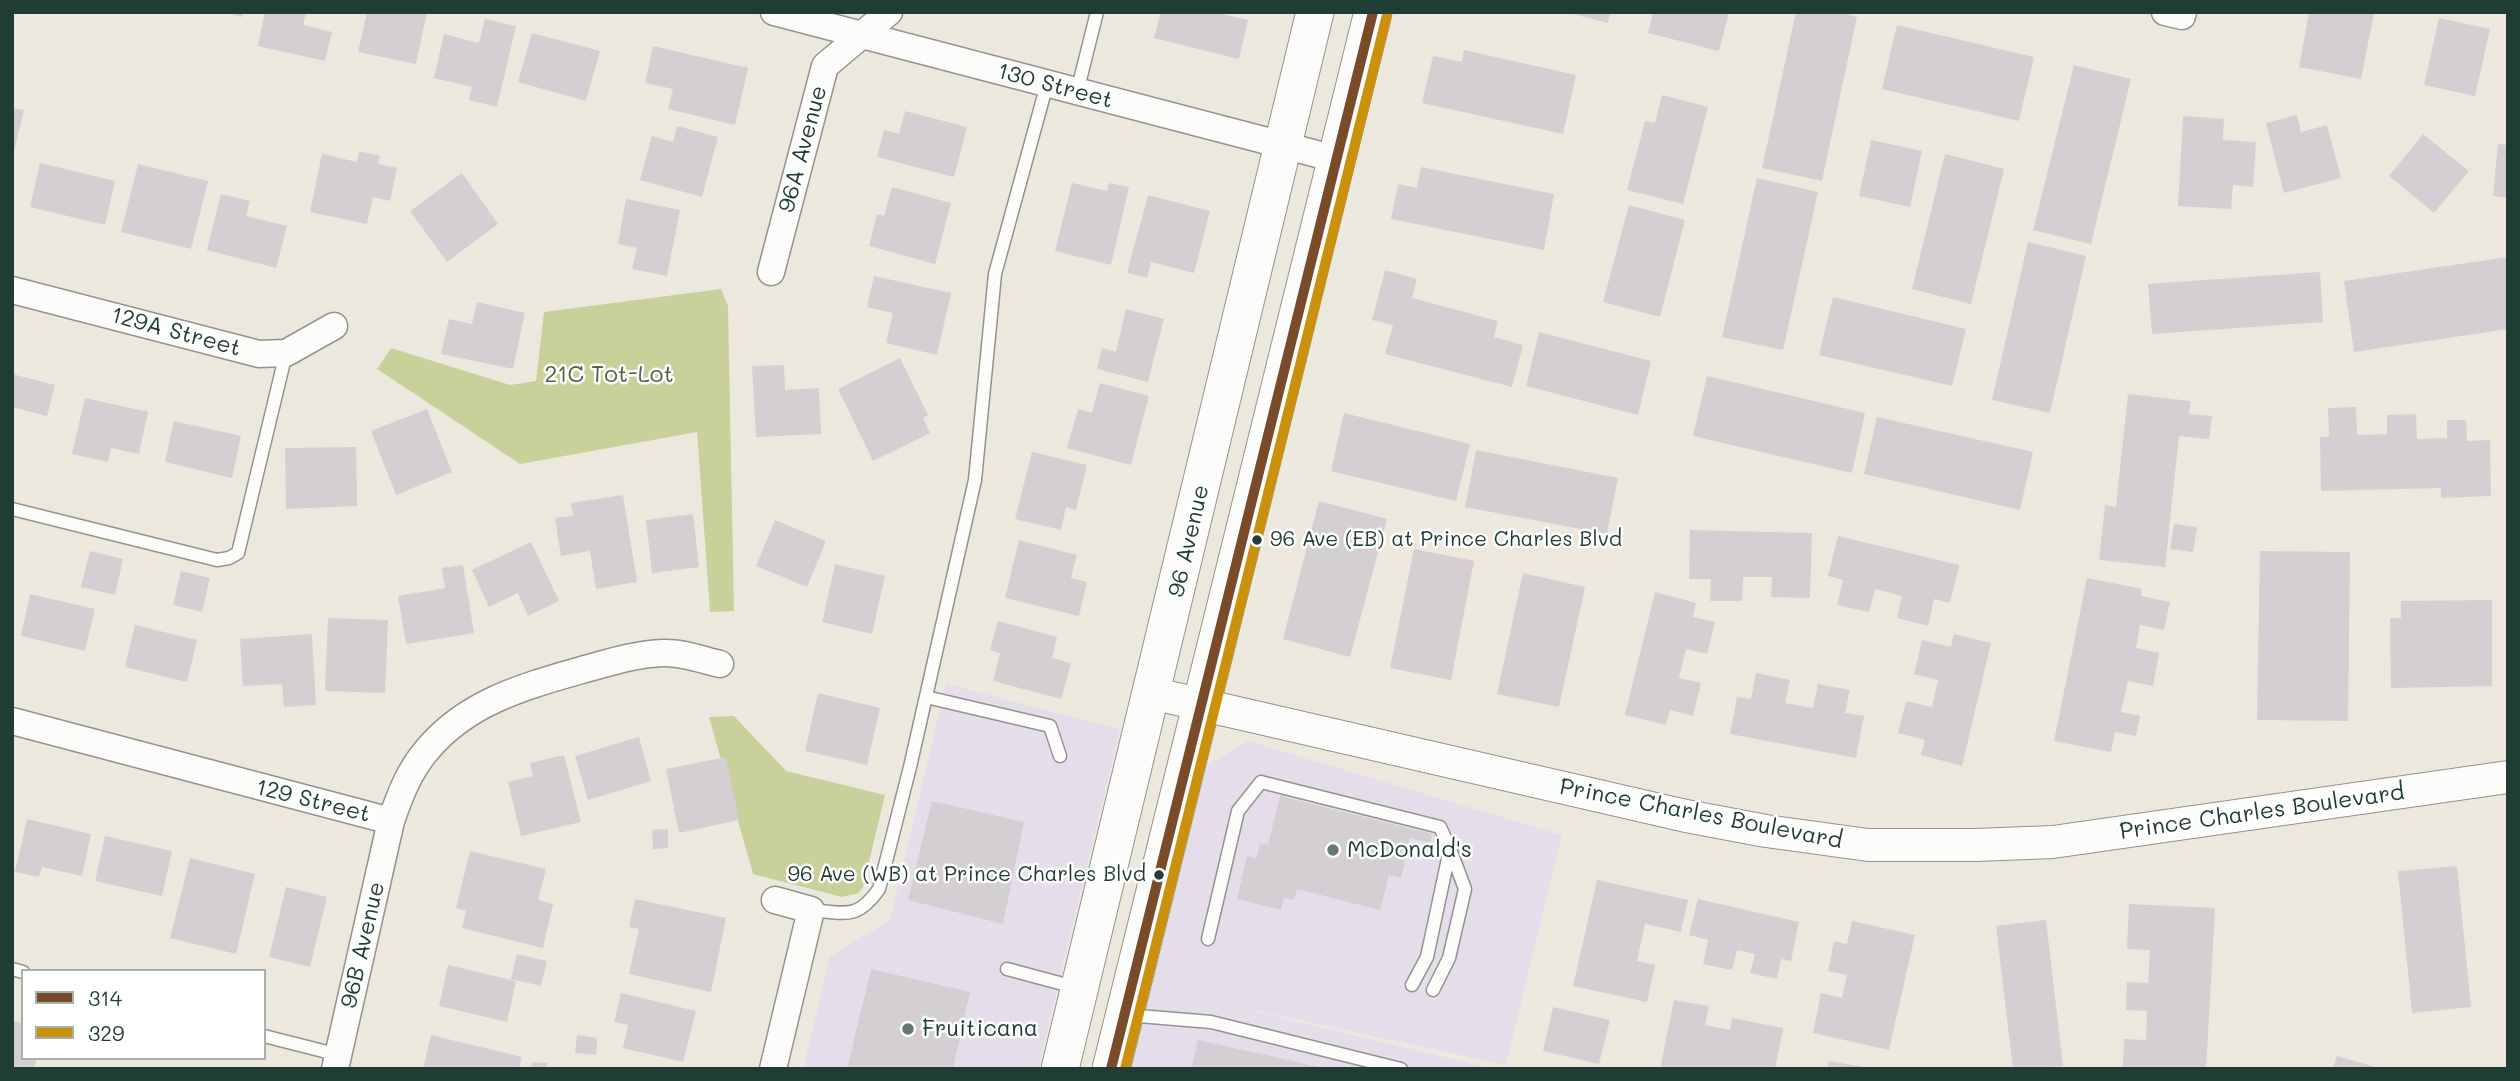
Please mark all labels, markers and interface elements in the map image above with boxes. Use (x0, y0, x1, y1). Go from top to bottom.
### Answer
street label: 130 Street (994, 57, 1116, 115)
street label: 96A Avenue (773, 82, 833, 216)
street label: 129A Street (108, 301, 244, 363)
park label: 21C Tot-Lot (544, 361, 674, 389)
street label: 96 Avenue (1163, 482, 1215, 600)
place label: 96 Ave (EB) at Prince Charles Blvd (1270, 527, 1622, 553)
marker: 96 Ave (EB) at Prince Charles Blvd (1250, 533, 1264, 547)
street label: 129 Street (253, 773, 373, 829)
street label: Prince Charles Boulevard (1557, 773, 1845, 855)
street label: Prince Charles Boulevard (2118, 778, 2406, 846)
place label: McDonald's (1347, 836, 1472, 864)
marker: McDonald's (1325, 842, 1341, 858)
place label: 96 Ave (WB) at Prince Charles Blvd (788, 862, 1146, 888)
marker: 96 Ave (WB) at Prince Charles Blvd (1152, 868, 1166, 882)
street label: 96B Avenue (335, 879, 391, 1011)
legend (21, 969, 266, 1060)
text: 314 (88, 984, 122, 1011)
place label: Fruiticana (922, 1015, 1038, 1043)
text: 329 (88, 1019, 124, 1046)
marker: Fruiticana (900, 1021, 916, 1037)

